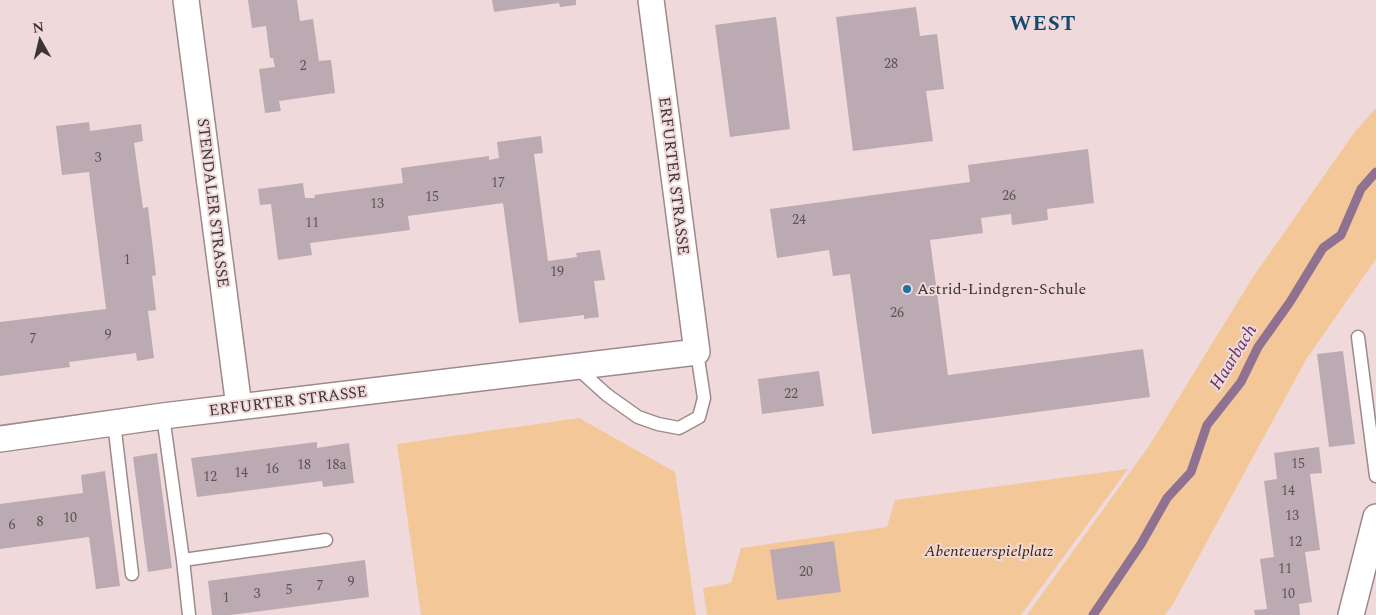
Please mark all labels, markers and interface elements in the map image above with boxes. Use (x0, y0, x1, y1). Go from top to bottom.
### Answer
district label: WEST (1010, 8, 1076, 40)
north arrow (15, 15, 65, 65)
text: N (31, 16, 45, 39)
house number: 28 (884, 53, 898, 74)
house number: 2 (300, 55, 307, 76)
street label: ERFURTER STRASSE (652, 95, 696, 257)
street label: STENDALER STRASSE (191, 117, 235, 289)
house number: 3 (95, 147, 102, 168)
house number: 17 (491, 172, 505, 193)
house number: 26 (1002, 185, 1016, 206)
house number: 15 (425, 186, 439, 207)
house number: 13 (370, 193, 384, 214)
house number: 24 (792, 209, 806, 230)
house number: 11 (305, 212, 319, 233)
house number: 1 (124, 249, 131, 270)
house number: 19 (550, 261, 564, 282)
place label: Astrid-Lindgren-Schule (917, 277, 1086, 301)
marker: Astrid-Lindgren-Schule (901, 283, 913, 295)
house number: 26 (890, 302, 904, 323)
water label: Haarbach (1202, 319, 1264, 395)
house number: 9 (105, 324, 112, 345)
house number: 7 (30, 328, 37, 349)
street label: ERFURTER STRASSE (207, 379, 369, 423)
house number: 22 (784, 383, 798, 404)
house number: 15 (1291, 453, 1305, 474)
house number: 18 (297, 454, 311, 475)
house number: 18a (326, 454, 347, 475)
house number: 16 (265, 458, 279, 479)
house number: 14 (234, 462, 248, 483)
house number: 12 (203, 466, 217, 487)
house number: 14 (1281, 480, 1295, 501)
house number: 13 (1285, 505, 1299, 526)
house number: 10 (63, 507, 77, 528)
house number: 8 (37, 511, 44, 532)
house number: 6 (9, 514, 16, 535)
house number: 12 (1288, 531, 1302, 552)
park label: Abenteuerspielplatz (924, 539, 1053, 563)
house number: 11 (1278, 558, 1292, 579)
house number: 20 (799, 561, 813, 582)
house number: 9 (348, 571, 355, 592)
house number: 7 (317, 575, 324, 596)
house number: 5 (286, 579, 293, 600)
house number: 3 (254, 583, 261, 604)
house number: 10 (1281, 583, 1295, 604)
house number: 1 (223, 587, 230, 608)

